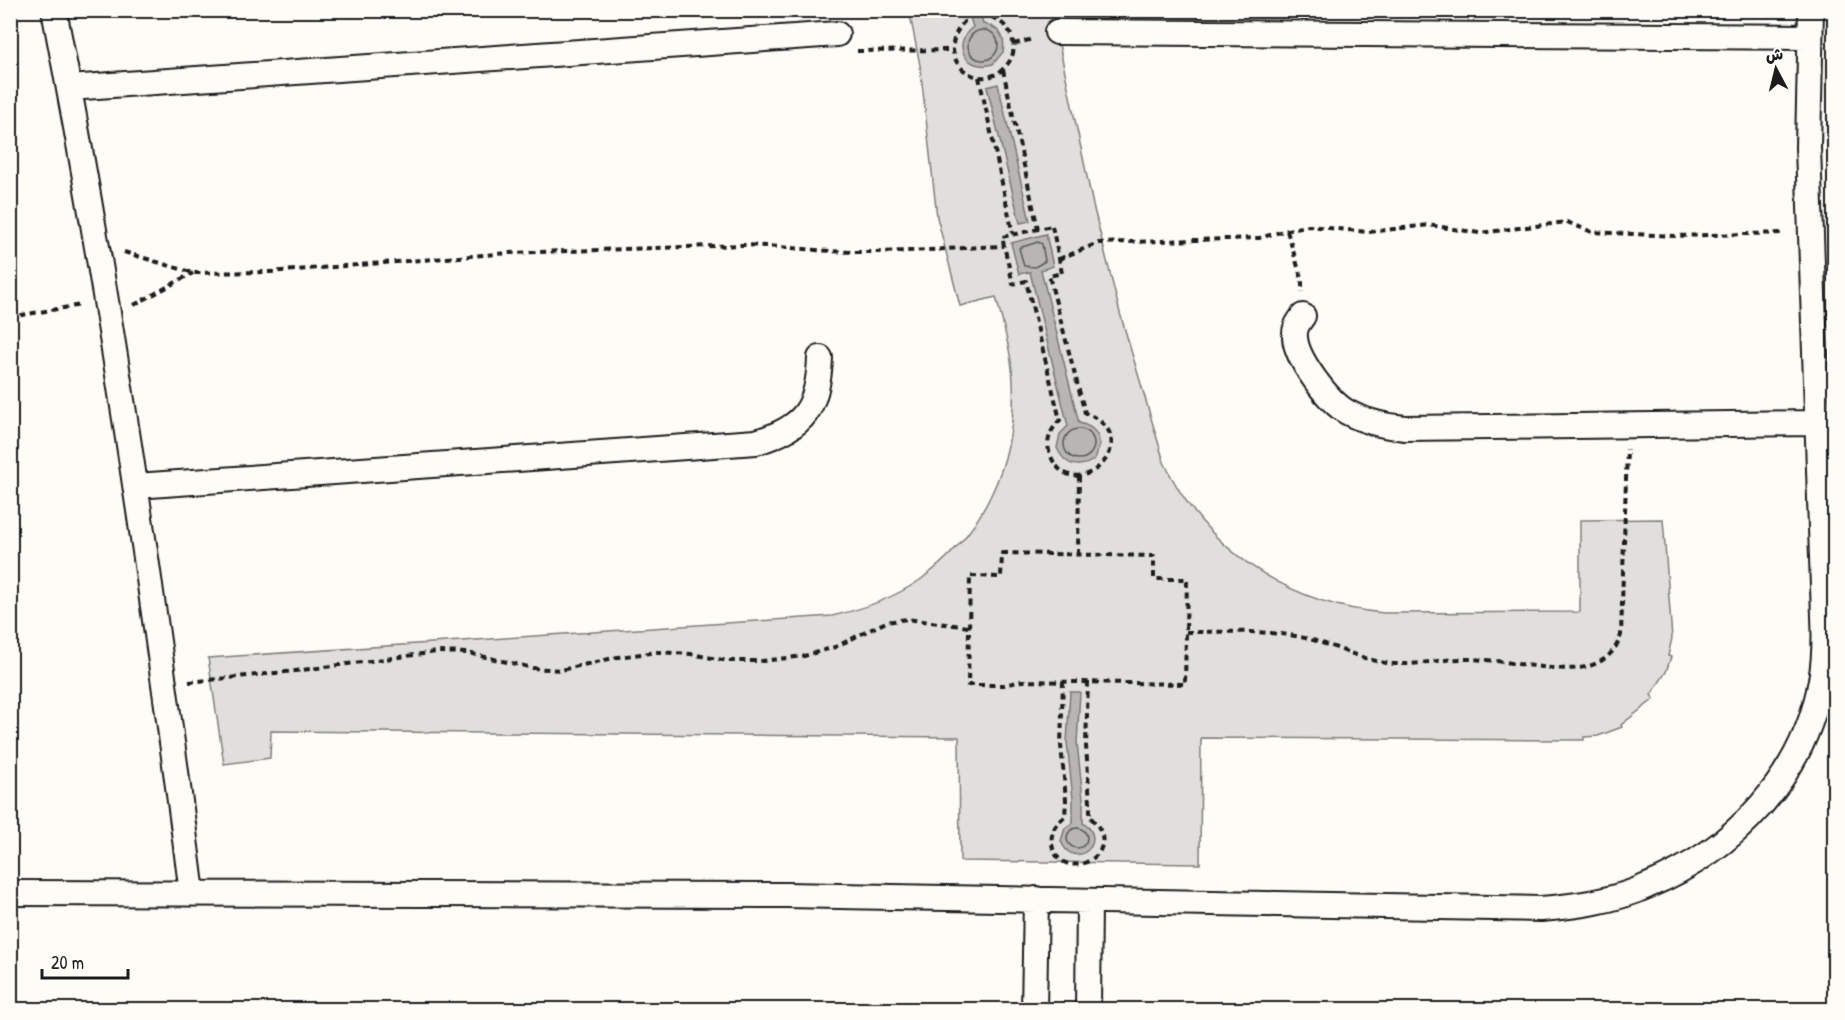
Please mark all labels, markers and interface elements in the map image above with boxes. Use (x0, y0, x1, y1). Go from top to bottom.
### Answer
north arrow (1746, 39, 1806, 99)
text: ش (1764, 42, 1784, 66)
scale bar (42, 942, 128, 980)
text: 20 m (51, 950, 84, 975)

